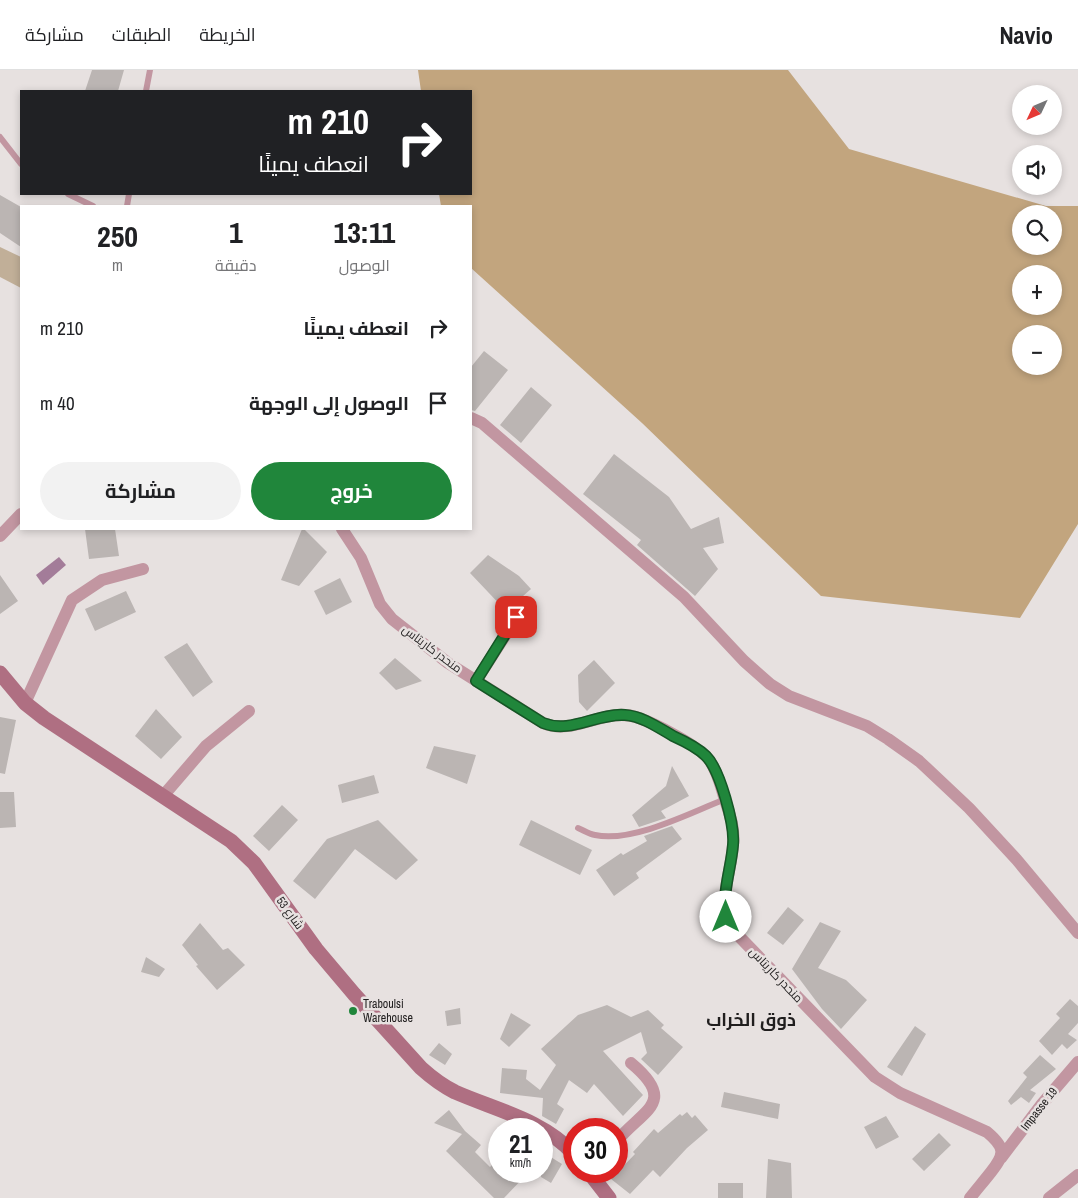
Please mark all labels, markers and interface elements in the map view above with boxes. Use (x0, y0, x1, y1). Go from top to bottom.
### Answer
text: Navio (999, 19, 1053, 51)
text: مشاركة (25, 22, 84, 47)
text: الطبقات (112, 22, 171, 47)
text: الخريطة (199, 22, 256, 47)
north arrow (1012, 85, 1062, 135)
map controls (1012, 85, 1062, 375)
text: 210 m (288, 98, 369, 145)
icon: right (387, 110, 452, 175)
button: sound (1012, 145, 1062, 195)
text: انعطف يمينًا (258, 149, 369, 179)
button: search (1012, 205, 1062, 255)
text: 1 (229, 212, 243, 252)
text: 13:11 (334, 212, 395, 252)
text: 250 (97, 216, 138, 256)
text: m (112, 254, 123, 276)
text: دقيقة (215, 254, 257, 276)
text: الوصول (339, 254, 390, 276)
button: + (1012, 265, 1062, 315)
icon: right (424, 314, 452, 342)
text: 210 m (40, 315, 83, 341)
text: انعطف يمينًا (303, 315, 409, 341)
button: − (1012, 325, 1062, 375)
icon: arrive (424, 389, 452, 417)
text: 40 m (40, 390, 75, 416)
text: الوصول إلى الوجهة (249, 390, 409, 416)
button: مشاركة (40, 462, 241, 520)
button: خروج (251, 462, 452, 520)
pin (495, 596, 537, 638)
icon: arrive (502, 603, 530, 631)
street label: منحدر كاريتاس (399, 621, 465, 677)
position arrow (699, 890, 751, 942)
street label: شارع 53 (273, 893, 307, 933)
street label: منحدر كاريتاس (746, 944, 806, 1006)
place label: Traboulsi Warehouse (363, 996, 413, 1026)
marker: Traboulsi Warehouse (347, 1005, 359, 1017)
district label: ذوق الخراب (706, 1007, 796, 1032)
street label: Impasse 19 (1017, 1084, 1061, 1134)
speed limit sign: 30 (563, 1118, 628, 1183)
text: 21 (509, 1127, 532, 1161)
text: km/h (510, 1155, 531, 1171)

